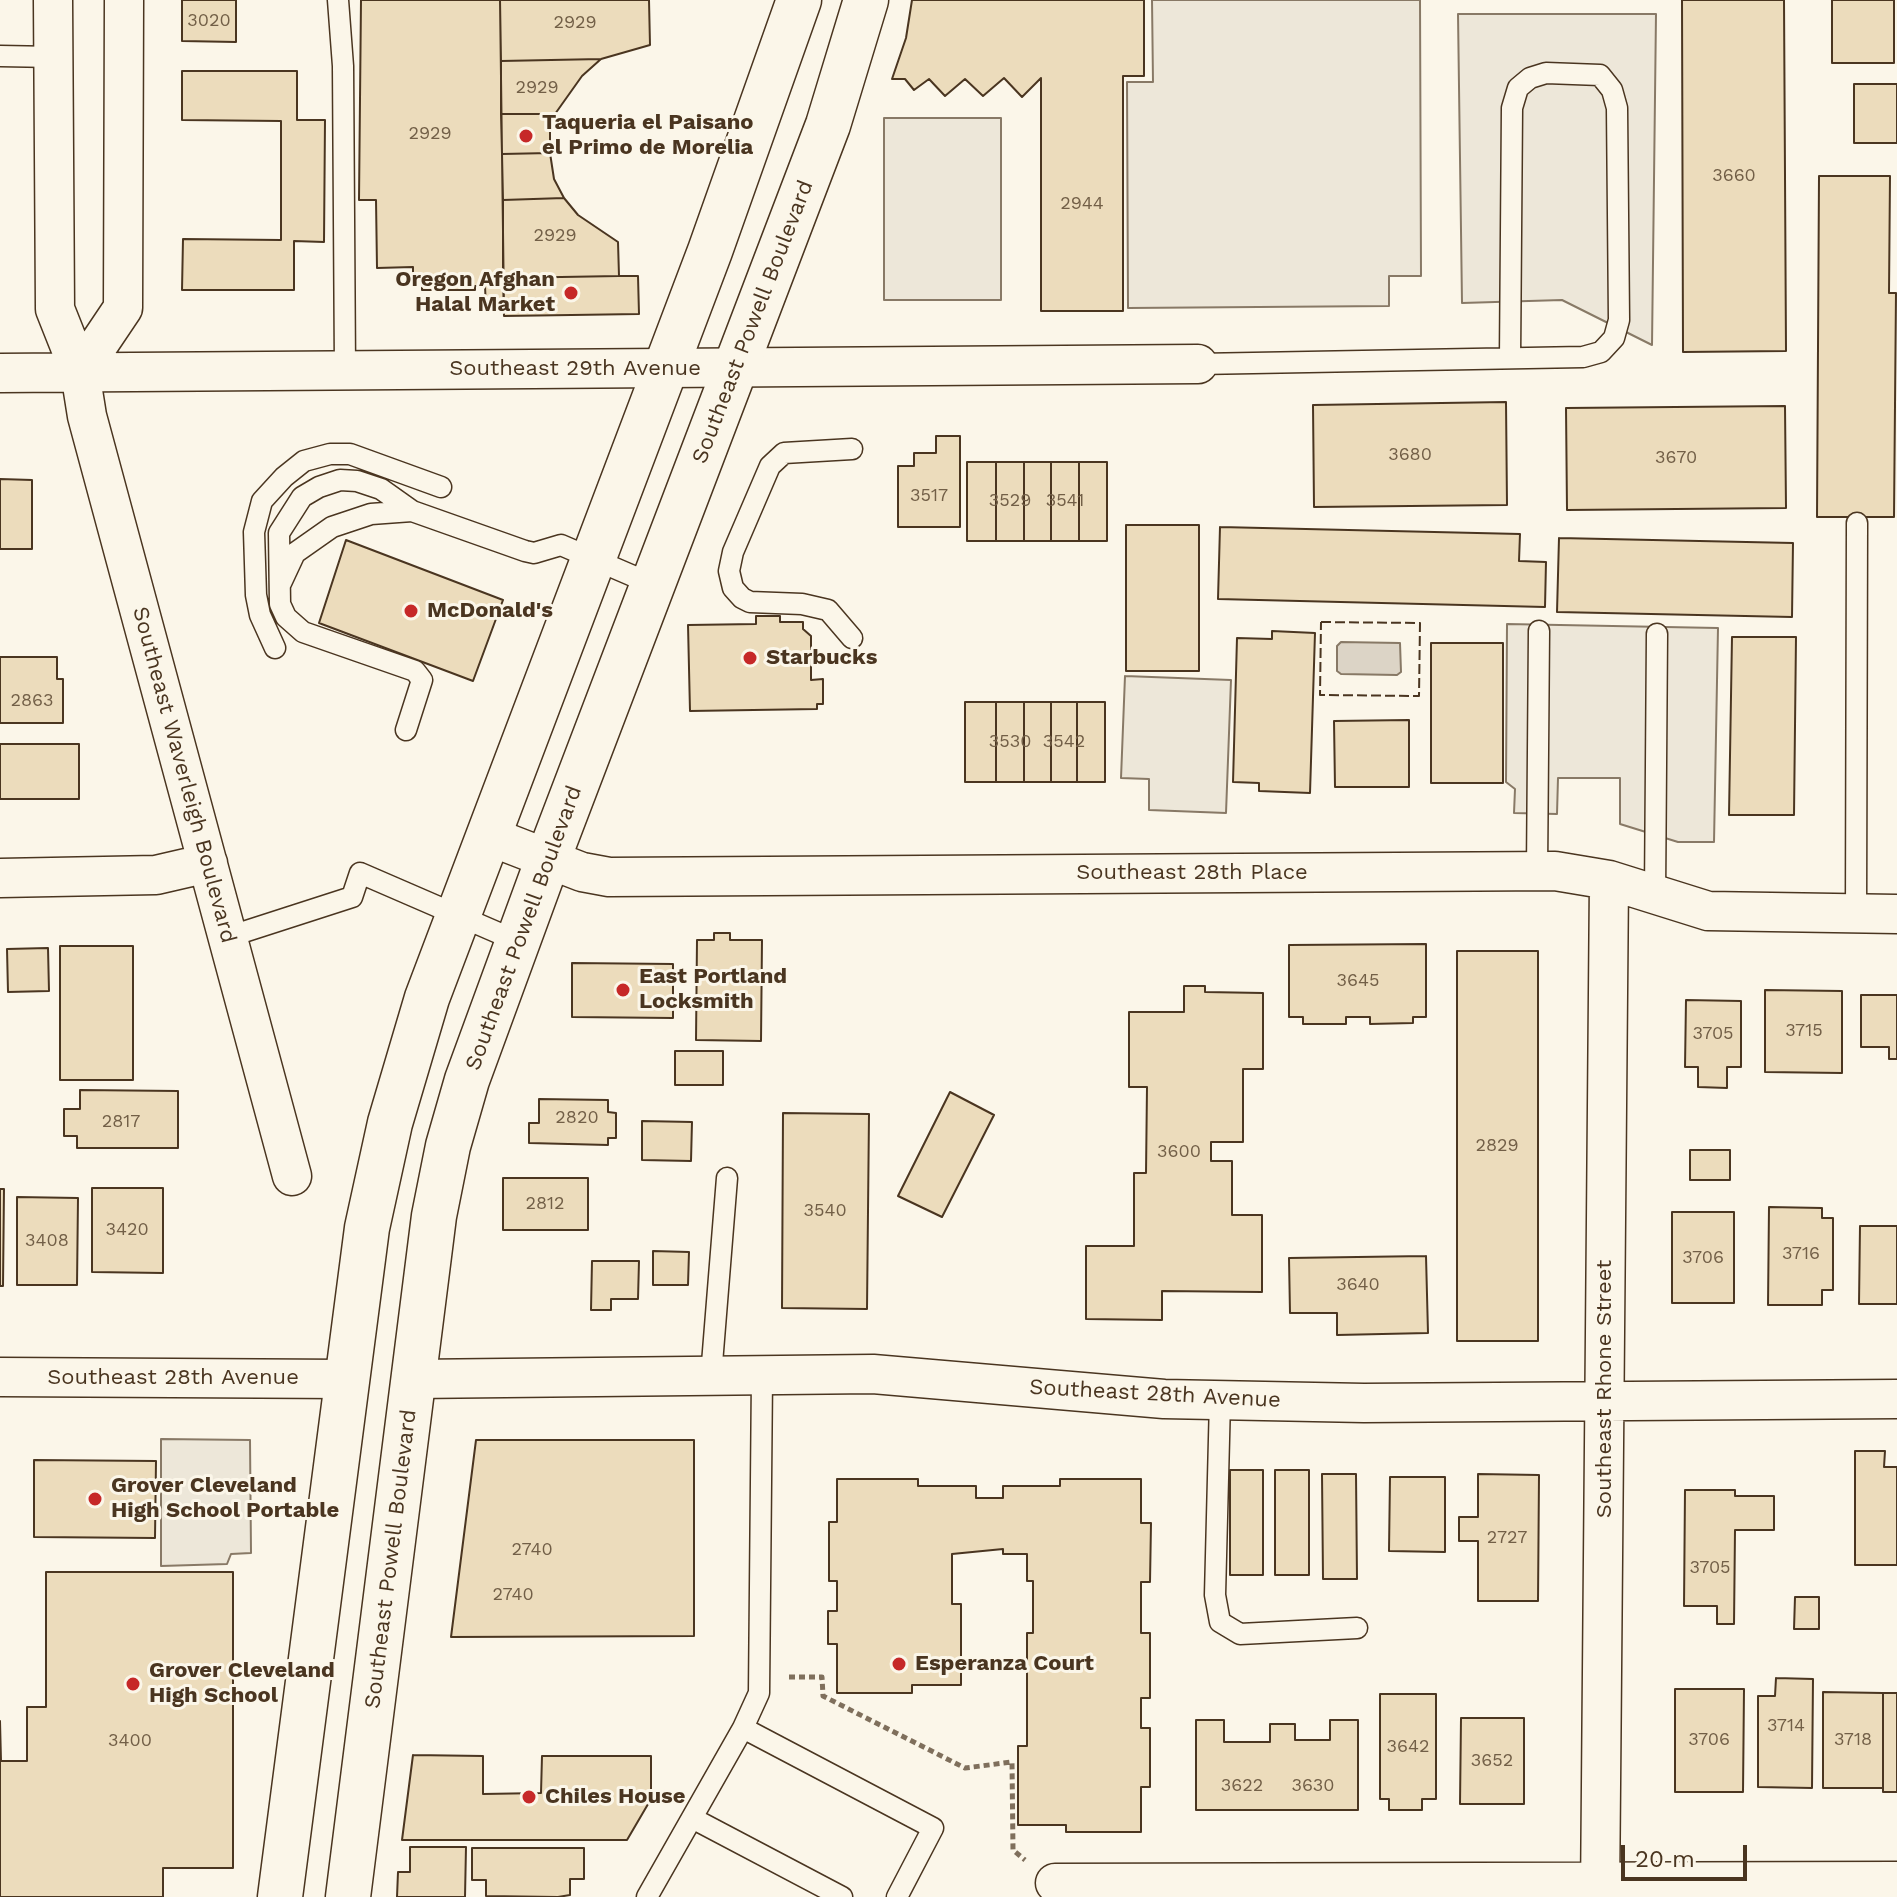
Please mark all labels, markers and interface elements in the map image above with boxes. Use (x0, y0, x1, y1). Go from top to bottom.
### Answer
house number: 3020 (187, 10, 231, 32)
house number: 2929 (553, 12, 597, 34)
house number: 2929 (515, 77, 559, 99)
place label: Taqueria el Paisano el Primo de Morelia (542, 110, 753, 162)
house number: 2929 (408, 123, 452, 145)
marker: Taqueria el Paisano el Primo de Morelia (517, 127, 535, 145)
house number: 3660 (1712, 165, 1756, 187)
street label: Southeast Powell Boulevard (687, 177, 819, 467)
house number: 2944 (1060, 193, 1104, 215)
house number: 2929 (533, 225, 577, 247)
place label: Oregon Afghan Halal Market (395, 267, 555, 318)
marker: Oregon Afghan Halal Market (562, 284, 580, 302)
street label: Southeast 29th Avenue (449, 356, 701, 382)
house number: 3680 (1388, 444, 1432, 466)
house number: 3670 (1655, 447, 1697, 469)
house number: 3517 (910, 485, 948, 507)
house number: 3529 (989, 490, 1031, 512)
house number: 3541 (1046, 490, 1084, 512)
place label: McDonald's (427, 598, 553, 624)
marker: McDonald's (402, 602, 420, 620)
street label: Southeast Waverleigh Boulevard (126, 604, 242, 946)
place label: Starbucks (766, 645, 877, 671)
marker: Starbucks (741, 649, 759, 667)
house number: 2863 (10, 690, 54, 712)
house number: 3530 (989, 731, 1031, 753)
house number: 3542 (1043, 731, 1085, 753)
street label: Southeast Powell Boulevard (460, 782, 588, 1074)
street label: Southeast 28th Place (1076, 860, 1308, 886)
place label: East Portland Locksmith (639, 964, 787, 1016)
house number: 3645 (1337, 970, 1379, 992)
marker: East Portland Locksmith (614, 981, 632, 999)
house number: 3715 (1785, 1020, 1823, 1042)
house number: 3705 (1692, 1023, 1734, 1045)
house number: 2820 (555, 1107, 599, 1129)
house number: 2817 (102, 1111, 140, 1133)
house number: 2829 (1475, 1135, 1519, 1157)
house number: 3600 (1157, 1141, 1201, 1163)
house number: 2812 (525, 1193, 565, 1215)
house number: 3540 (803, 1200, 847, 1222)
house number: 3420 (105, 1219, 149, 1241)
house number: 3408 (25, 1230, 69, 1252)
house number: 3716 (1782, 1243, 1820, 1265)
house number: 3706 (1682, 1247, 1724, 1269)
street label: Southeast Rhone Street (1592, 1260, 1618, 1518)
house number: 3640 (1336, 1274, 1380, 1296)
street label: Southeast 28th Avenue (47, 1365, 299, 1391)
street label: Southeast 28th Avenue (1029, 1374, 1281, 1414)
street label: Southeast Powell Boulevard (360, 1408, 422, 1710)
place label: Grover Cleveland High School Portable (111, 1473, 339, 1524)
marker: Grover Cleveland High School Portable (86, 1490, 104, 1508)
house number: 2727 (1487, 1527, 1527, 1549)
house number: 2740 (511, 1539, 553, 1561)
house number: 3705 (1689, 1557, 1731, 1579)
house number: 2740 (492, 1584, 534, 1606)
place label: Esperanza Court (915, 1651, 1094, 1677)
marker: Esperanza Court (890, 1655, 908, 1673)
place label: Grover Cleveland High School (149, 1658, 335, 1710)
marker: Grover Cleveland High School (124, 1675, 142, 1693)
house number: 3714 (1767, 1715, 1805, 1737)
house number: 3706 (1688, 1729, 1730, 1751)
house number: 3718 (1834, 1729, 1872, 1751)
house number: 3400 (108, 1730, 152, 1752)
house number: 3642 (1387, 1736, 1429, 1758)
house number: 3652 (1471, 1750, 1513, 1772)
house number: 3622 (1221, 1775, 1263, 1797)
house number: 3630 (1291, 1775, 1335, 1797)
place label: Chiles House (545, 1784, 685, 1810)
marker: Chiles House (520, 1788, 538, 1806)
scale bar (1625, 1829, 1751, 1879)
text: 20 m (1635, 1845, 1695, 1873)

